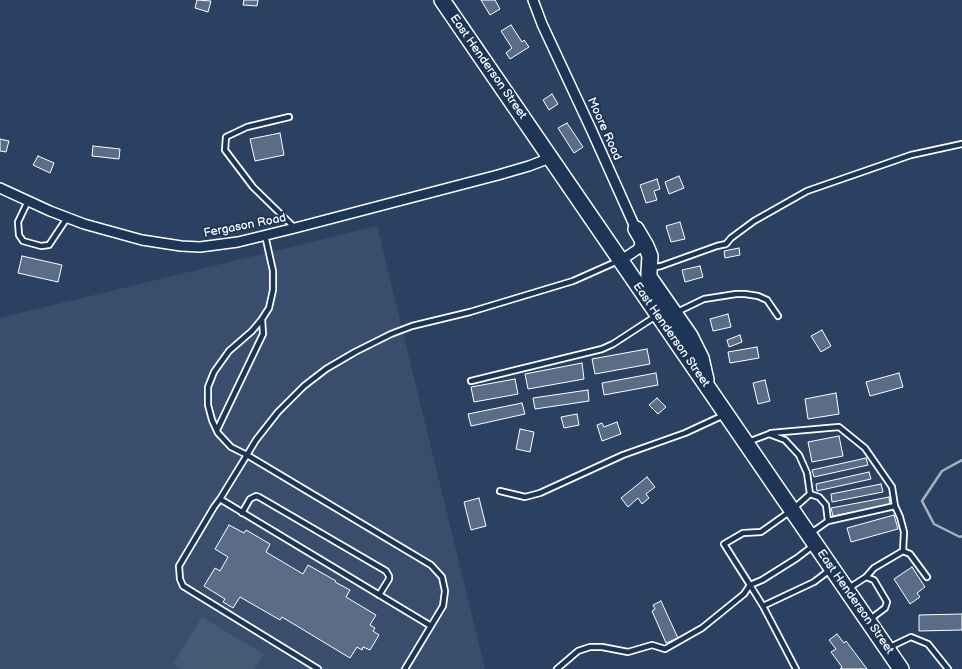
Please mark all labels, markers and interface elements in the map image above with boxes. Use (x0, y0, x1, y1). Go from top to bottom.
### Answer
street label: East Henderson Street (446, 12, 530, 122)
street label: Moore Road (584, 95, 624, 163)
street label: Fergason Road (203, 211, 287, 241)
street label: East Henderson Street (629, 280, 713, 390)
street label: East Henderson Street (813, 547, 897, 657)

